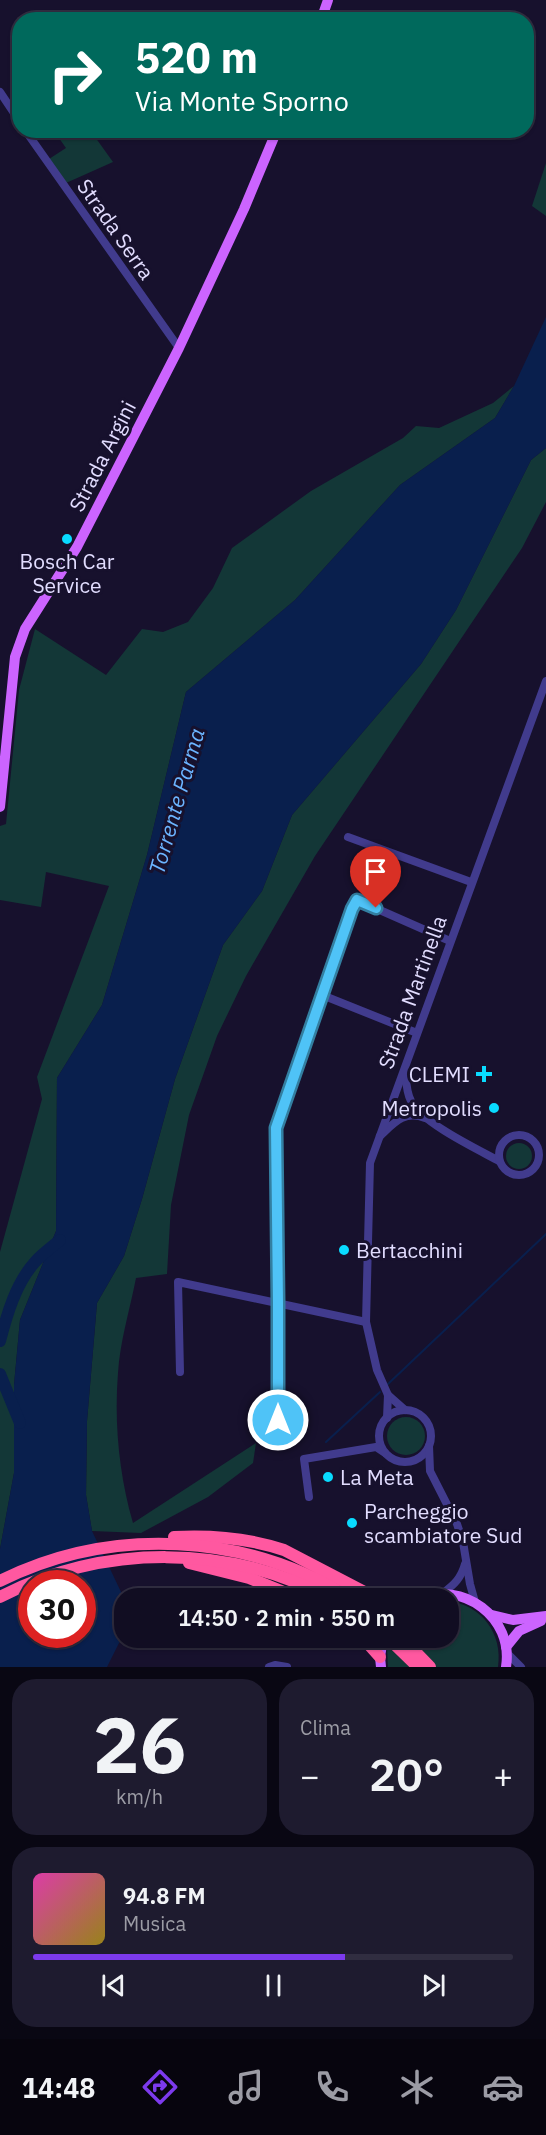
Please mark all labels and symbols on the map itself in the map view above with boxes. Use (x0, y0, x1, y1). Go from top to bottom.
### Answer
street label: Strada Serra (71, 173, 161, 285)
street label: Strada Argini (62, 396, 142, 516)
marker: Bosch Car Service (60, 532, 74, 546)
place label: Bosch Car Service (19, 547, 115, 599)
water label: Torrente Parma (141, 725, 211, 877)
pin (350, 846, 401, 908)
street label: Strada Martinella (371, 911, 453, 1073)
place label: CLEMI (409, 1060, 470, 1088)
marker: CLEMI (475, 1065, 493, 1083)
place label: Metropolis (382, 1094, 482, 1122)
marker: Metropolis (487, 1101, 501, 1115)
place label: Bertacchini (356, 1236, 463, 1264)
marker: Bertacchini (337, 1243, 351, 1257)
position arrow (246, 1388, 310, 1452)
place label: La Meta (340, 1463, 414, 1491)
marker: La Meta (321, 1470, 335, 1484)
place label: Parcheggio scambiatore Sud (364, 1497, 522, 1549)
marker: Parcheggio scambiatore Sud (345, 1516, 359, 1530)
speed limit sign: 30 (18, 1570, 96, 1648)

